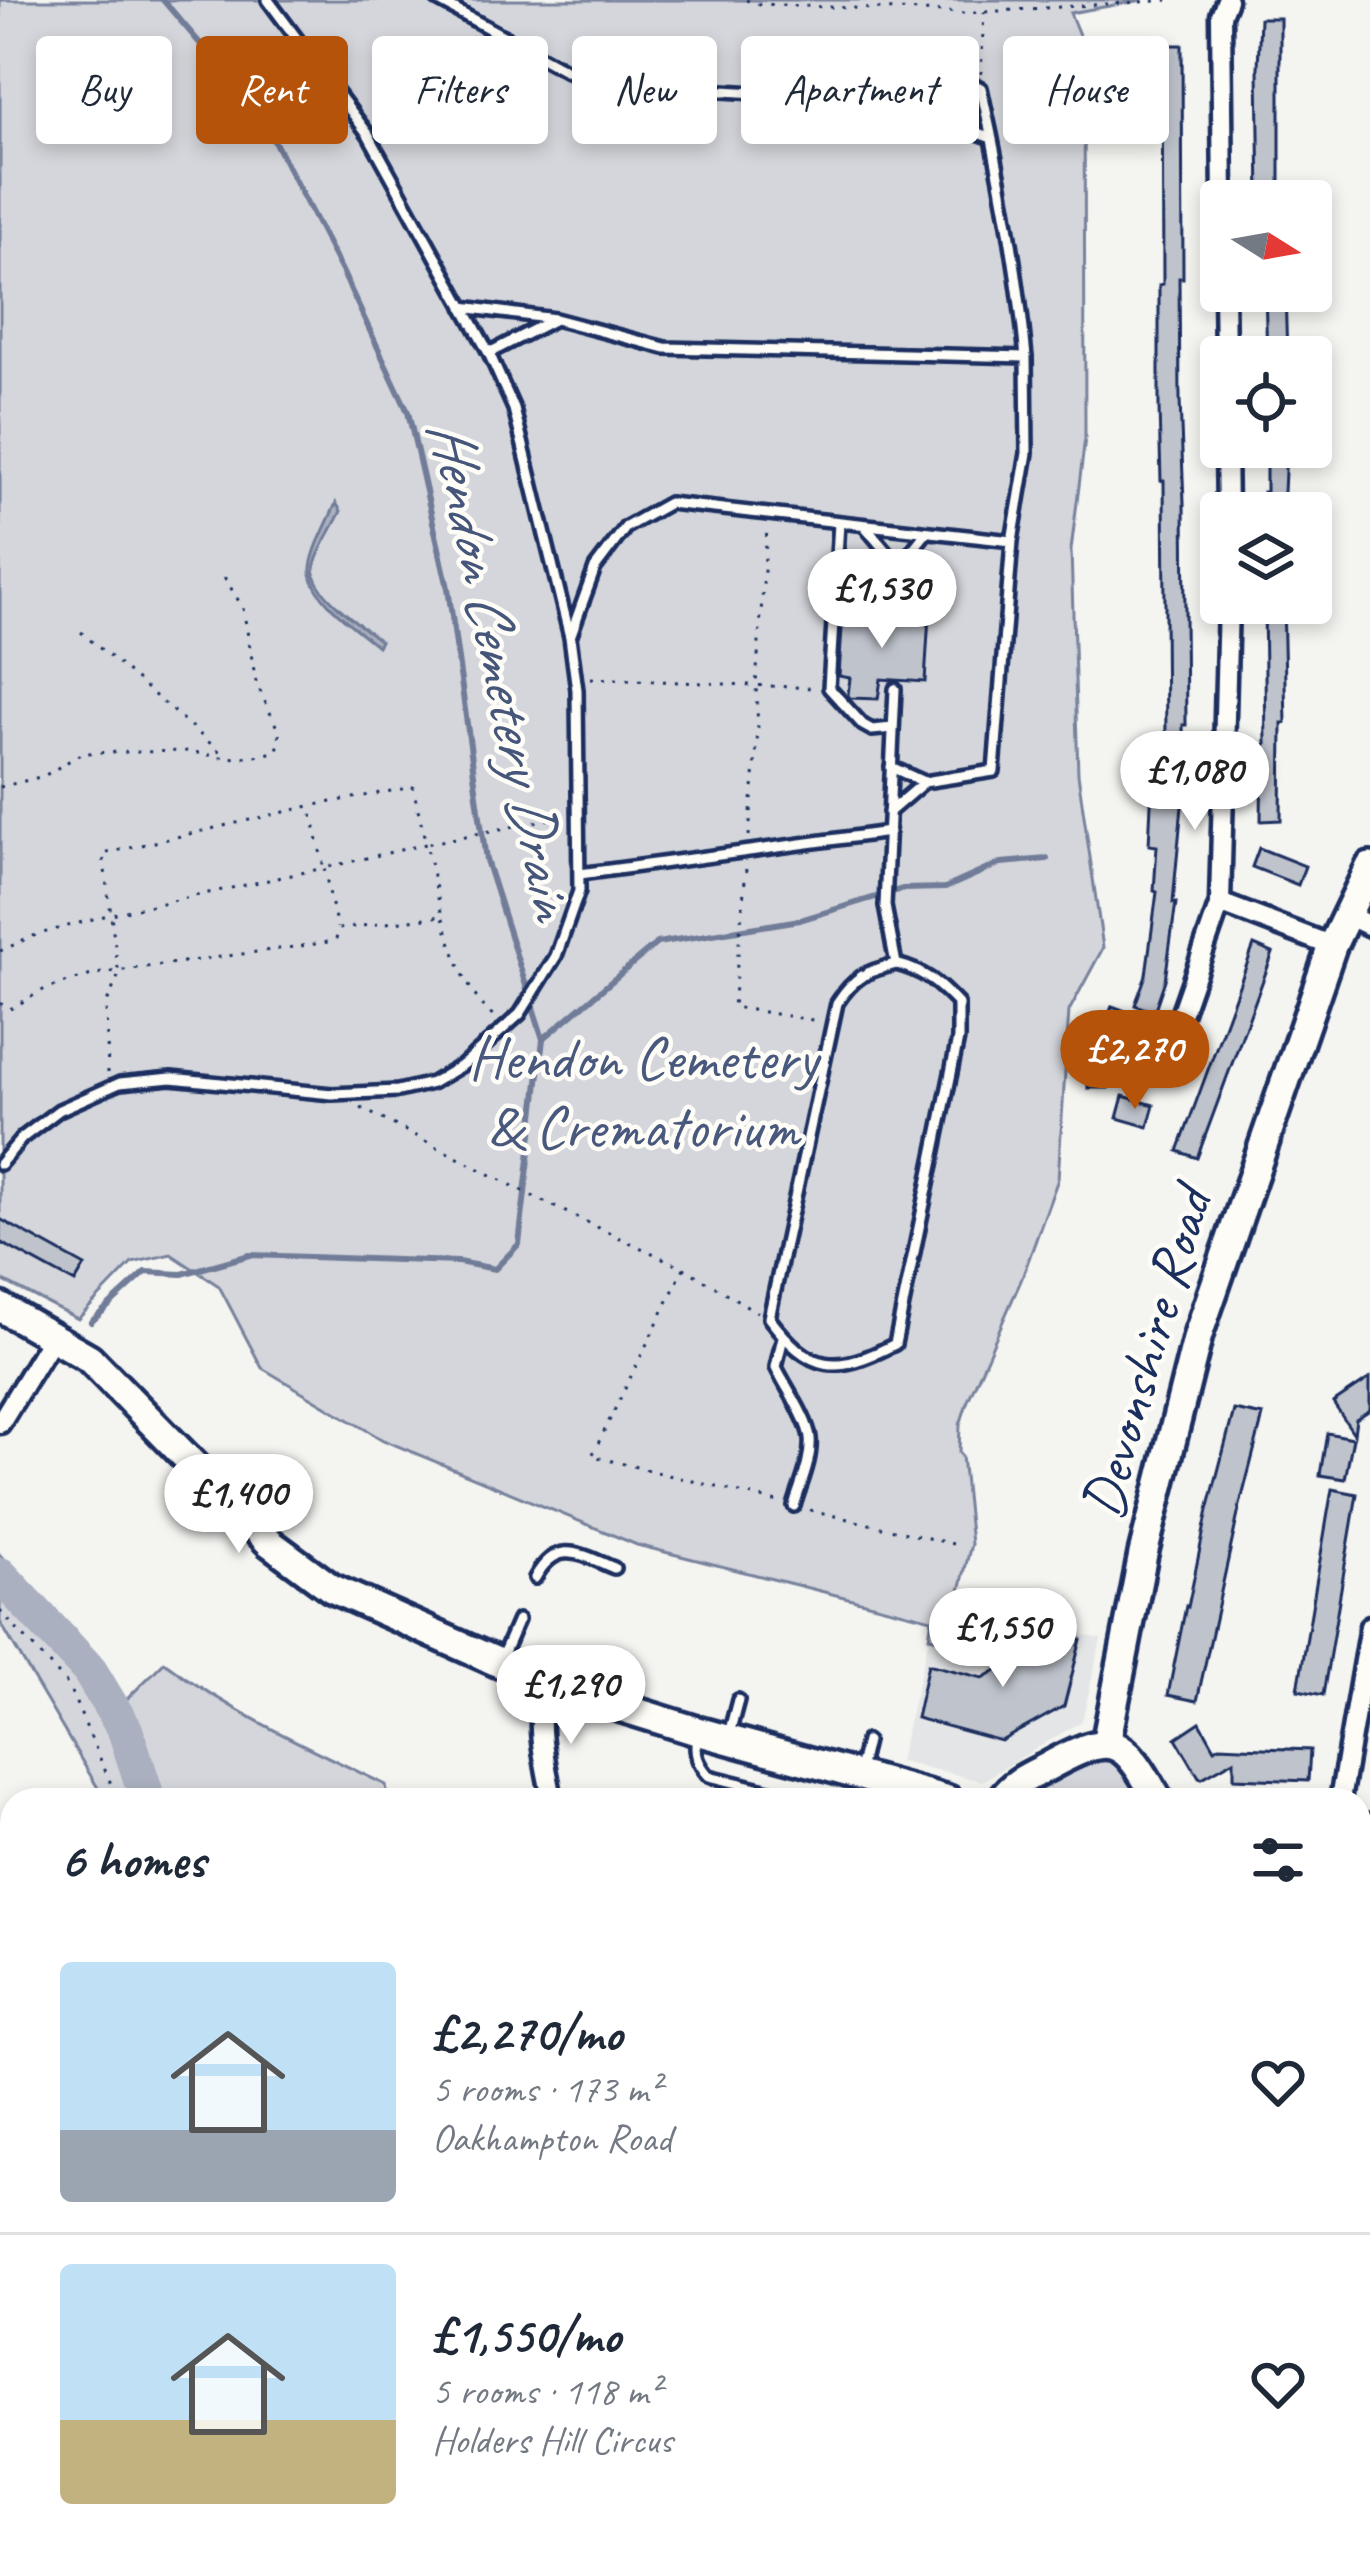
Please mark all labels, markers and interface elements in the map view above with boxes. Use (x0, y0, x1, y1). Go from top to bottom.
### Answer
chip: Buy (36, 36, 172, 144)
chip: Rent (196, 36, 348, 144)
chip: Filters (372, 36, 548, 144)
chip: New (572, 36, 717, 144)
chip: Apartment (741, 36, 979, 144)
chip: House (1003, 36, 1169, 144)
north arrow (1200, 180, 1332, 312)
map controls (1200, 180, 1332, 624)
button: locate (1200, 336, 1332, 468)
water label: Hendon Cemetery Drain (410, 412, 594, 930)
button: layers (1200, 492, 1332, 624)
pin: £1,530 (784, 549, 980, 651)
text: £1,530 (835, 563, 929, 612)
pin: £1,080 (1097, 731, 1293, 833)
text: £1,080 (1147, 745, 1243, 794)
pin: £2,270 (1037, 1010, 1233, 1112)
park label: Hendon Cemetery & Crematorium (469, 1020, 822, 1165)
text: £2,270 (1087, 1024, 1183, 1073)
street label: Devonshire Road (1063, 1172, 1232, 1527)
pin: £1,400 (141, 1454, 337, 1556)
text: £1,400 (191, 1468, 287, 1517)
pin: £1,550 (905, 1588, 1101, 1690)
text: £1,550 (956, 1602, 1050, 1651)
pin: £1,290 (473, 1645, 669, 1747)
text: £1,290 (523, 1659, 619, 1708)
icon: filters (1245, 1827, 1311, 1893)
text: 6 homes (60, 1828, 205, 1892)
text: £2,270/mo (432, 2001, 622, 2065)
icon: home (156, 2010, 300, 2154)
icon: heart (1245, 2049, 1311, 2115)
text: 5 rooms · 173 m² (432, 2065, 660, 2114)
text: Oakhampton Road (432, 2114, 672, 2163)
text: £1,550/mo (432, 2303, 621, 2367)
icon: home (156, 2312, 300, 2456)
icon: heart (1245, 2351, 1311, 2417)
text: 5 rooms · 118 m² (432, 2367, 660, 2416)
text: Holders Hill Circus (432, 2416, 673, 2465)

